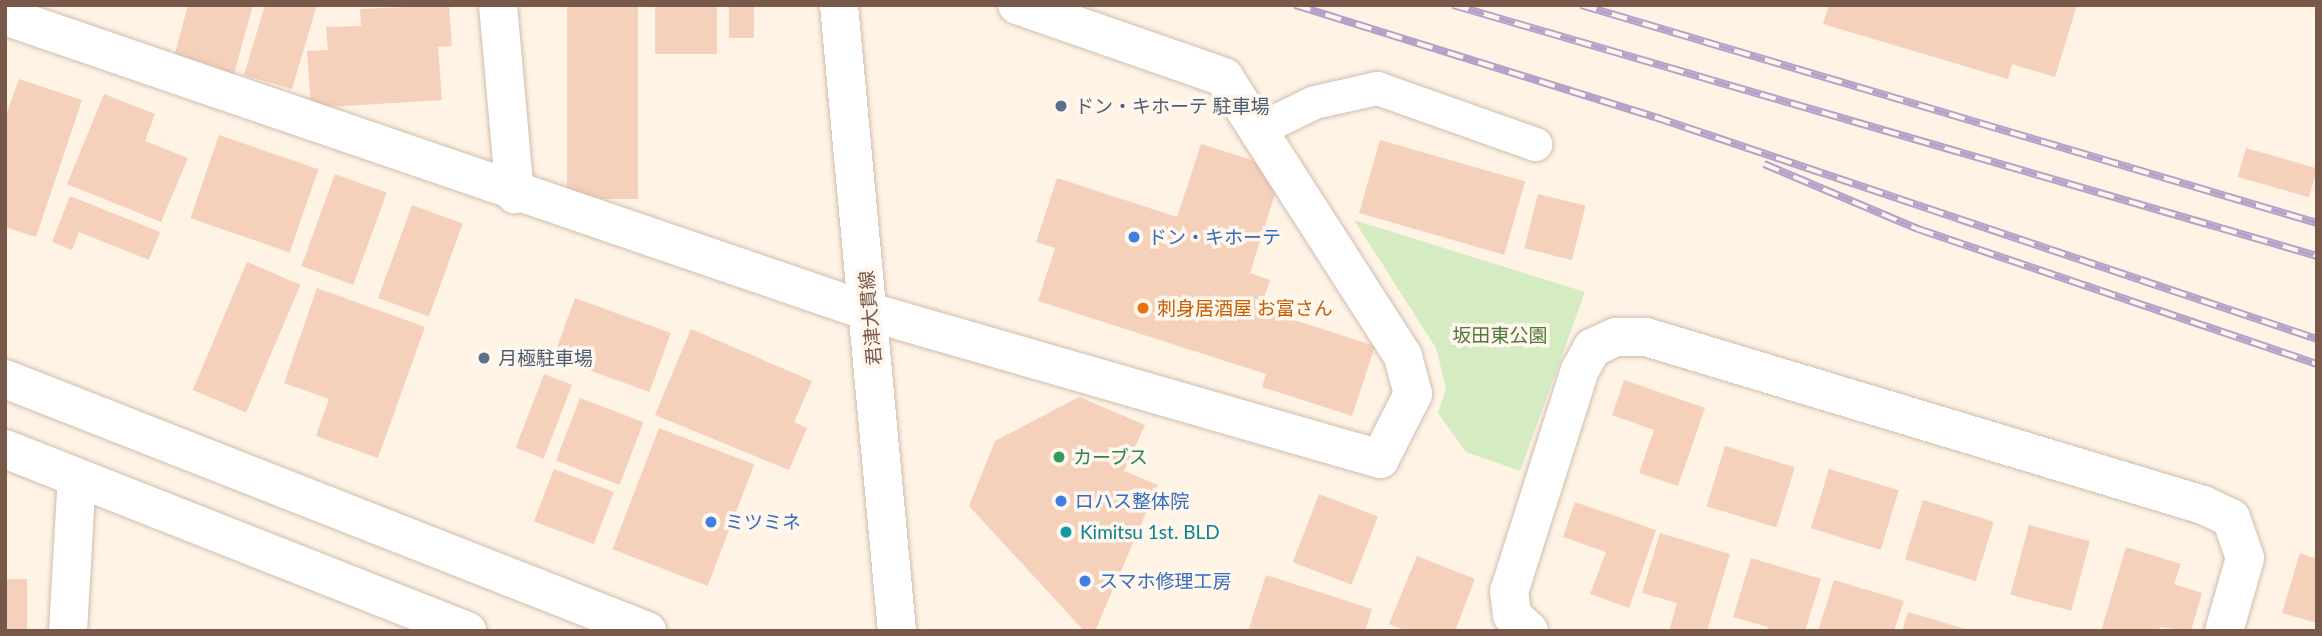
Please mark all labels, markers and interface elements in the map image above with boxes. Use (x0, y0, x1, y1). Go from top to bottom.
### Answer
place label: ドン・キホーテ 駐車場 (1075, 95, 1270, 117)
marker: ドン・キホーテ 駐車場 (1053, 98, 1069, 114)
place label: ドン・キホーテ (1148, 226, 1281, 248)
marker: ドン・キホーテ (1126, 229, 1142, 245)
street label: 君津大貫線 (855, 270, 885, 366)
place label: 刺身居酒屋 お富さん (1157, 297, 1333, 319)
marker: 刺身居酒屋 お富さん (1135, 300, 1151, 316)
park label: 坂田東公園 (1453, 324, 1547, 346)
place label: 月極駐車場 (498, 347, 593, 369)
marker: 月極駐車場 (476, 350, 492, 366)
place label: カーブス (1073, 446, 1149, 468)
marker: カーブス (1051, 449, 1067, 465)
place label: ロハス整体院 (1075, 490, 1189, 512)
marker: ロハス整体院 (1053, 493, 1069, 509)
place label: ミツミネ (725, 511, 801, 533)
marker: ミツミネ (703, 514, 719, 530)
place label: Kimitsu 1st. BLD (1080, 521, 1220, 543)
marker: Kimitsu 1st. BLD (1058, 524, 1074, 540)
place label: スマホ修理工房 (1099, 570, 1232, 592)
marker: スマホ修理工房 (1077, 573, 1093, 589)

